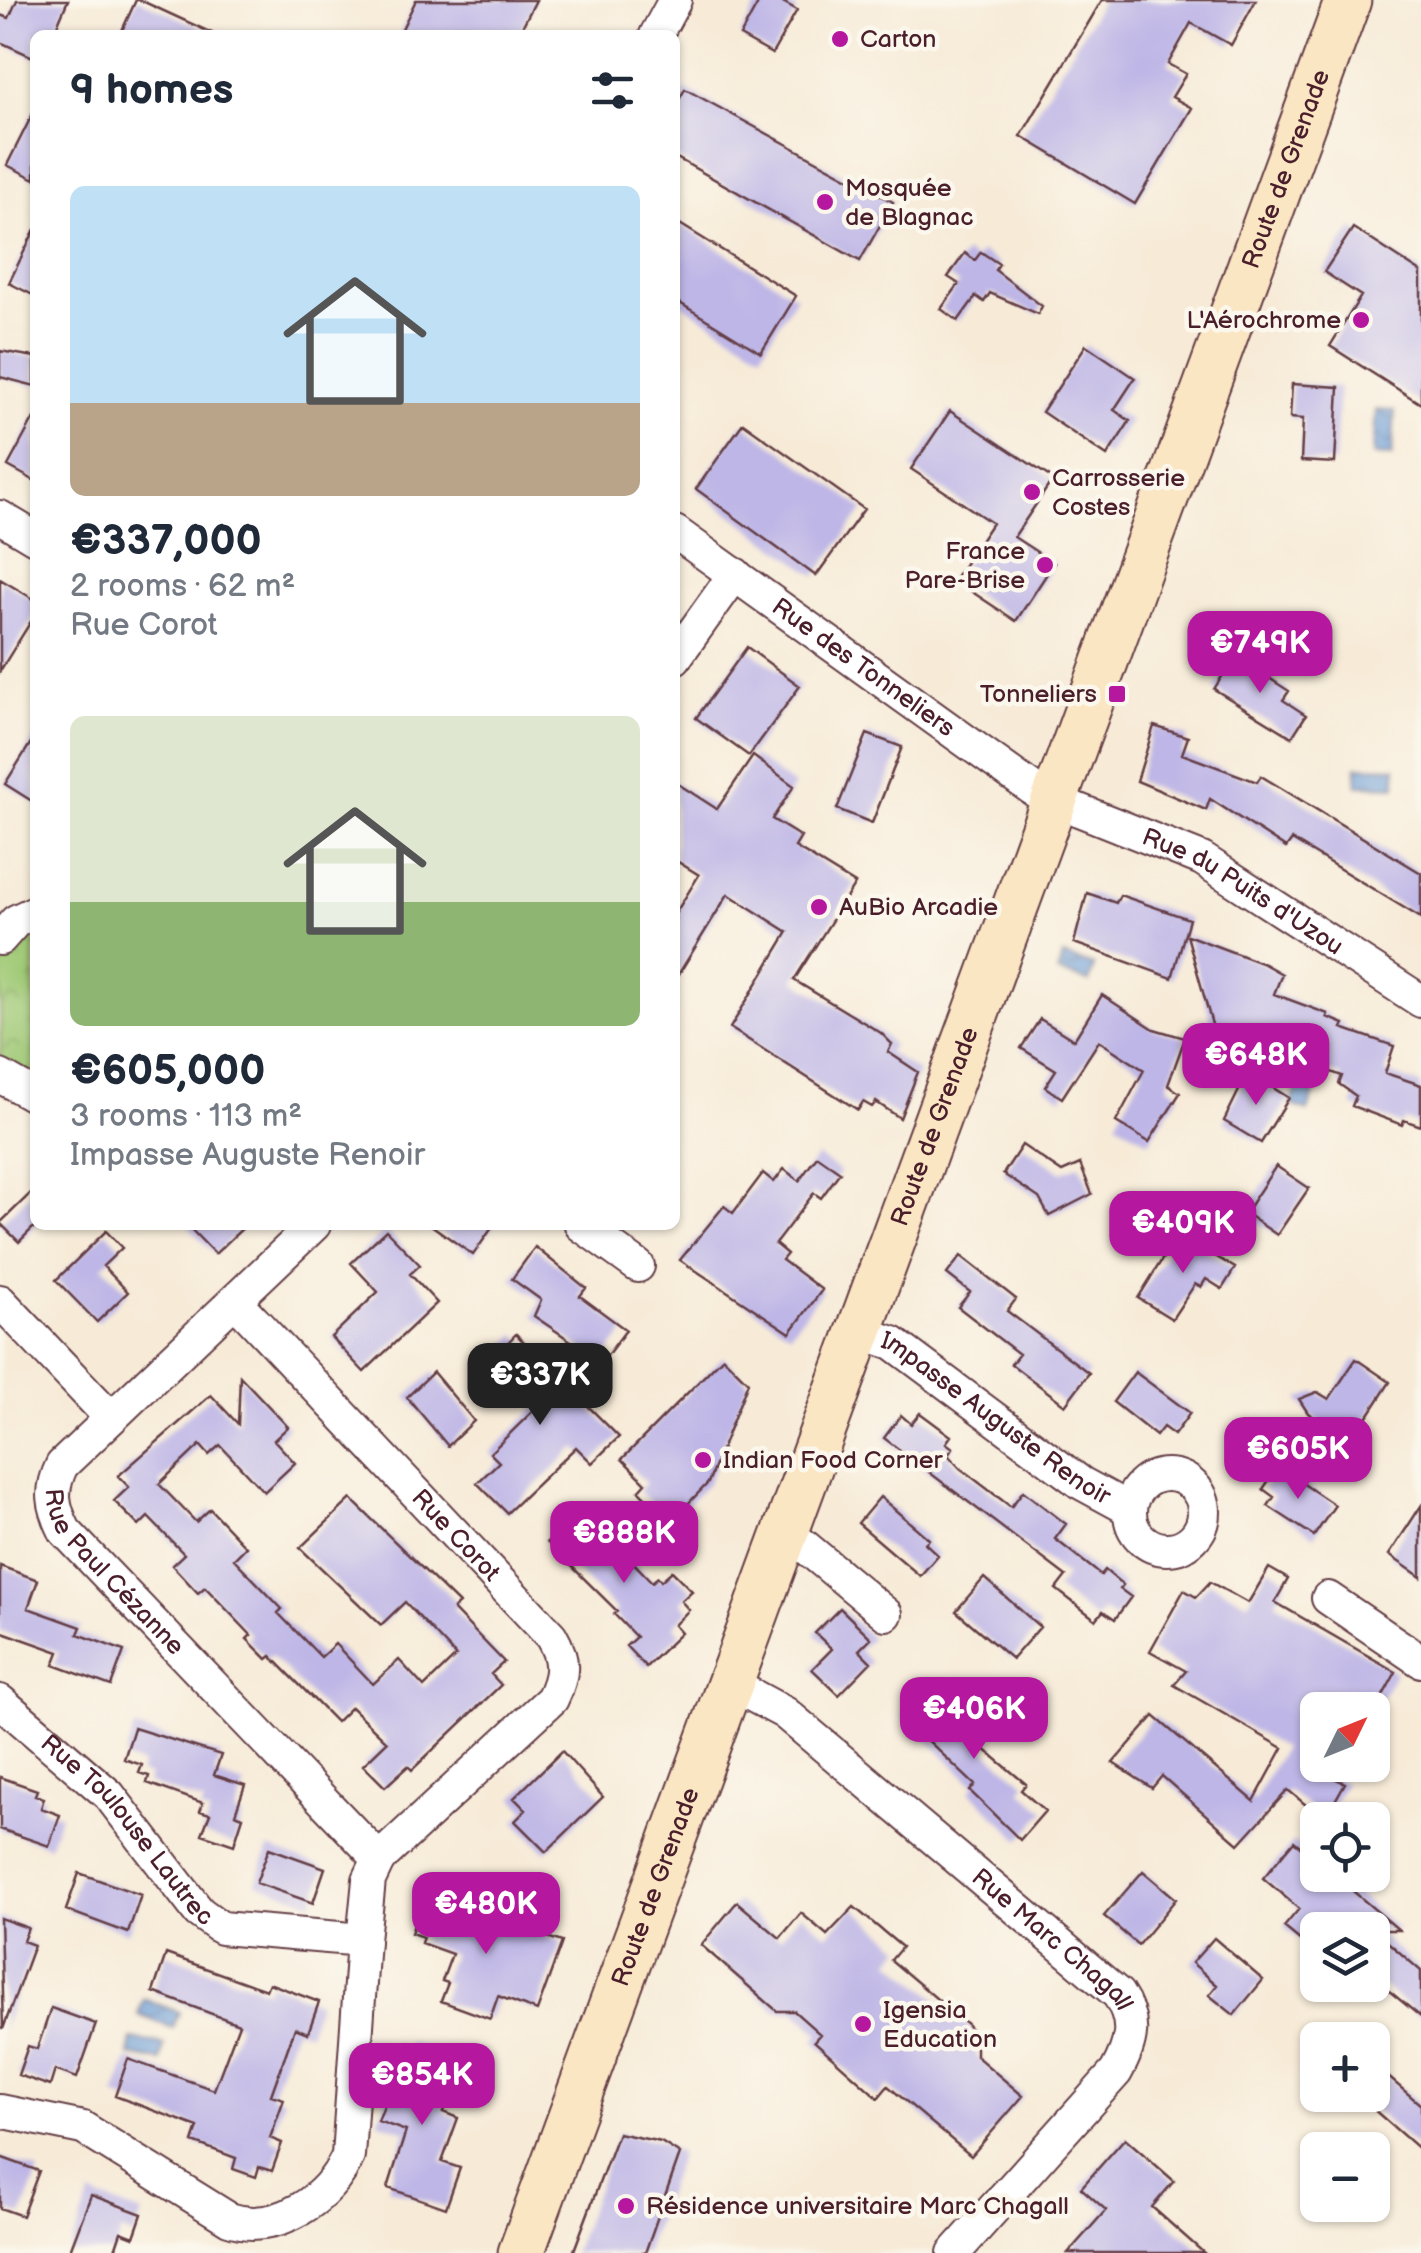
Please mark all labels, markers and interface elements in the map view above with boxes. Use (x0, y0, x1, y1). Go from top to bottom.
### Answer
place label: Carton (860, 24, 936, 55)
marker: Carton (829, 28, 851, 50)
icon: filters (585, 63, 640, 118)
text: 9 homes (70, 65, 233, 116)
street label: Route de Grenade (1235, 65, 1337, 273)
place label: Mosquée de Blagnac (845, 173, 974, 233)
marker: Mosquée de Blagnac (814, 191, 836, 213)
icon: home (265, 251, 445, 431)
place label: L'Aérochrome (1187, 305, 1341, 336)
marker: L'Aérochrome (1350, 309, 1372, 331)
place label: Carrosserie Costes (1052, 463, 1185, 523)
marker: Carrosserie Costes (1021, 481, 1043, 503)
text: €337,000 (70, 516, 262, 567)
place label: France Pare-Brise (904, 536, 1025, 596)
marker: France Pare-Brise (1034, 554, 1056, 576)
text: 2 rooms · 62 m² (70, 567, 295, 606)
street label: Rue des Tonneliers (766, 591, 961, 744)
text: Rue Corot (70, 606, 218, 645)
pin: €749K (1190, 611, 1330, 696)
text: €749K (1209, 624, 1311, 663)
place label: Tonneliers (980, 679, 1097, 710)
marker: Tonneliers (1106, 683, 1128, 705)
icon: home (265, 781, 445, 961)
street label: Rue du Puits d'Uzou (1138, 821, 1349, 962)
place label: AuBio Arcadie (839, 892, 998, 923)
marker: AuBio Arcadie (808, 896, 830, 918)
street label: Route de Grenade (884, 1023, 985, 1230)
pin: €648K (1186, 1023, 1326, 1108)
text: €648K (1204, 1036, 1308, 1075)
text: €605,000 (70, 1046, 265, 1097)
text: 3 rooms · 113 m² (70, 1097, 302, 1136)
text: Impasse Auguste Renoir (70, 1136, 425, 1175)
pin: €409K (1113, 1191, 1253, 1276)
text: €409K (1131, 1204, 1235, 1243)
street label: Impasse Auguste Renoir (877, 1325, 1117, 1512)
pin: €337K (470, 1343, 610, 1428)
text: €337K (490, 1356, 590, 1395)
pin: €605K (1228, 1417, 1368, 1502)
text: €605K (1246, 1430, 1350, 1469)
place label: Indian Food Corner (723, 1445, 944, 1476)
marker: Indian Food Corner (692, 1449, 714, 1471)
street label: Rue Corot (405, 1483, 507, 1588)
street label: Rue Paul Cézanne (38, 1488, 191, 1662)
pin: €888K (554, 1501, 694, 1586)
text: €888K (572, 1514, 676, 1553)
pin: €406K (904, 1677, 1044, 1762)
text: €406K (922, 1690, 1026, 1729)
north arrow (1300, 1692, 1390, 1782)
map controls (1300, 1692, 1390, 2222)
street label: Rue Toulouse Lautrec (34, 1728, 219, 1933)
street label: Route de Grenade (605, 1783, 706, 1991)
button: locate (1300, 1802, 1390, 1892)
street label: Rue Marc Chagall (965, 1862, 1140, 2015)
pin: €480K (416, 1872, 556, 1957)
text: €480K (434, 1885, 538, 1924)
button: layers (1300, 1912, 1390, 2002)
place label: Igensia Education (883, 1995, 997, 2055)
marker: Igensia Education (852, 2013, 874, 2035)
button: + (1300, 2022, 1390, 2112)
pin: €854K (352, 2043, 492, 2128)
text: €854K (371, 2056, 473, 2095)
button: − (1300, 2132, 1390, 2222)
place label: Résidence universitaire Marc Chagall (646, 2191, 1069, 2222)
marker: Résidence universitaire Marc Chagall (615, 2195, 637, 2217)

